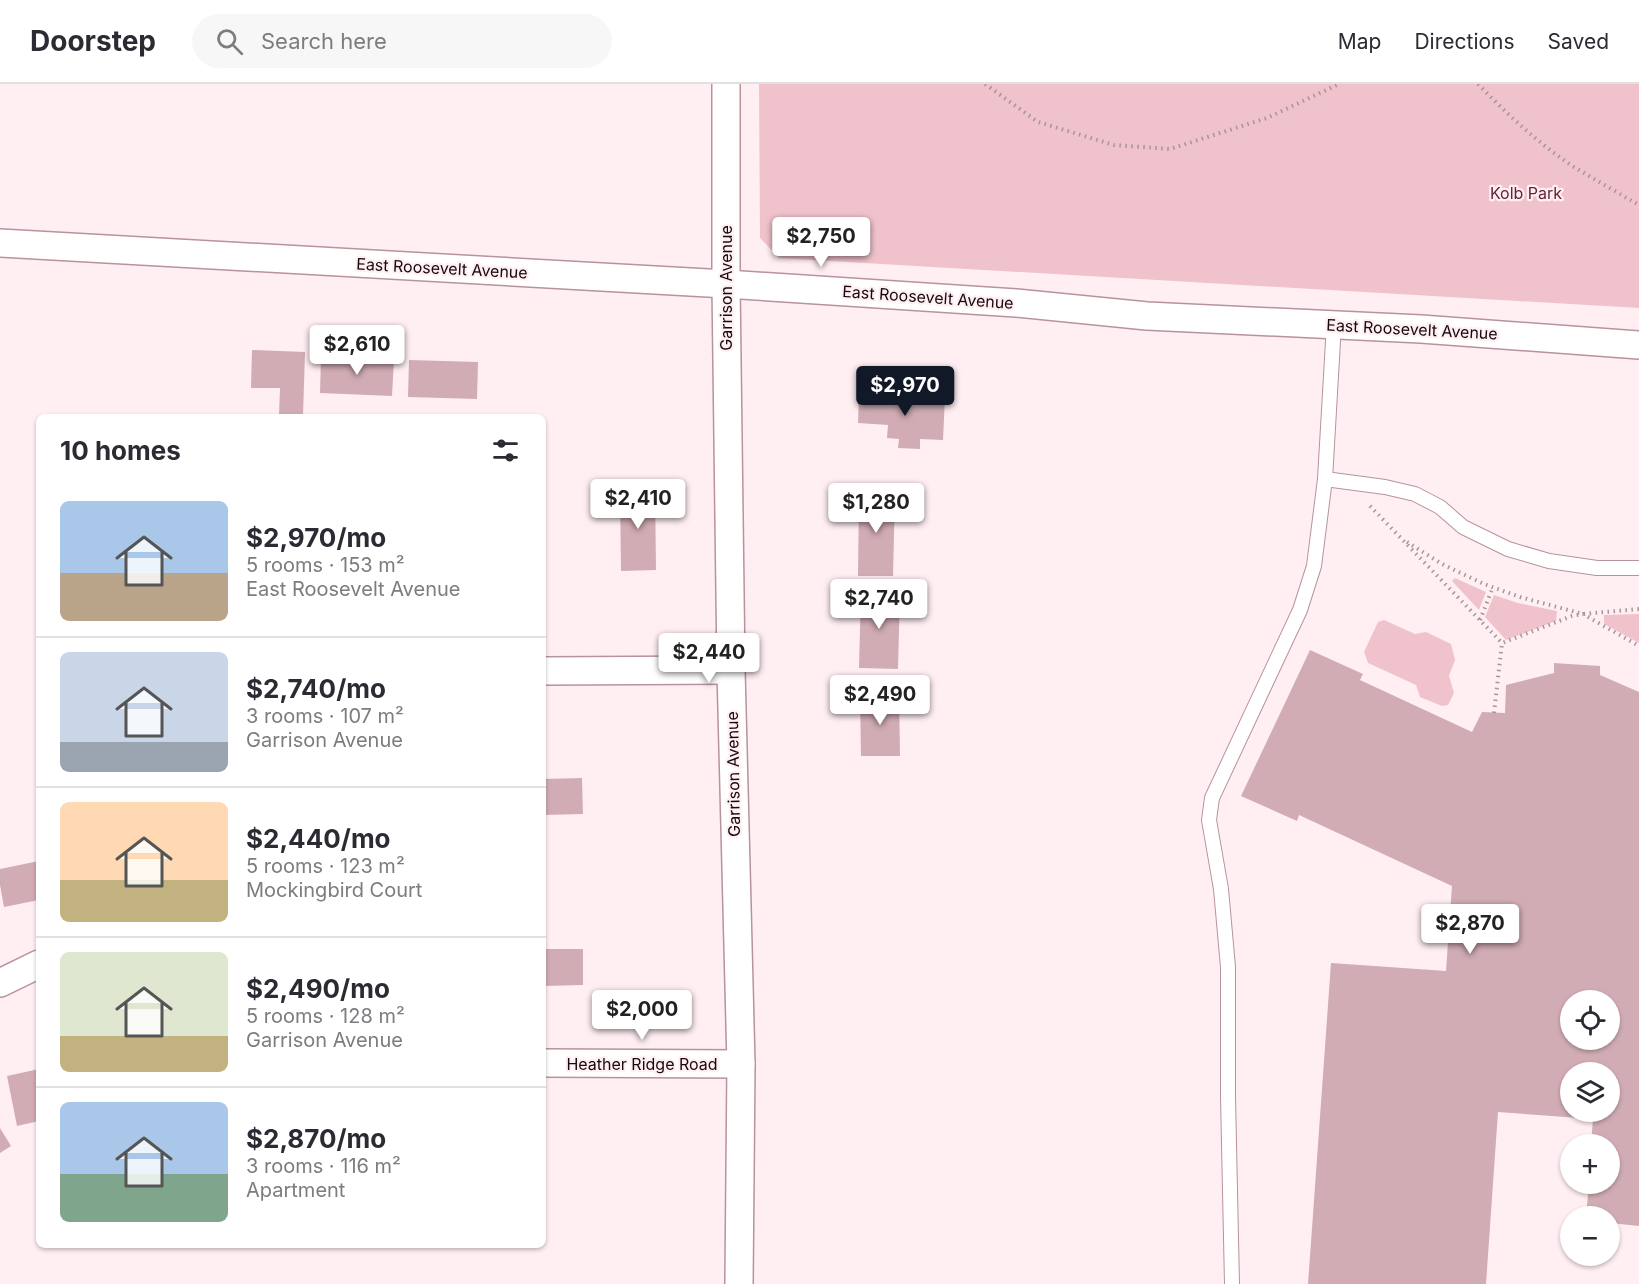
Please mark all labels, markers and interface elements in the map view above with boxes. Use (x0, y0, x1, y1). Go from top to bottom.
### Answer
search box (192, 14, 612, 68)
text: Doorstep (30, 24, 156, 58)
icon: search (213, 25, 246, 58)
text: Search here (261, 28, 387, 54)
text: Map (1338, 29, 1381, 54)
text: Directions (1414, 29, 1515, 54)
text: Saved (1548, 29, 1609, 54)
park label: Kolb Park (1490, 183, 1562, 203)
pin: $2,750 (772, 217, 870, 268)
text: $2,750 (786, 224, 856, 248)
street label: Garrison Avenue (716, 225, 736, 351)
street label: East Roosevelt Avenue (356, 254, 528, 282)
street label: East Roosevelt Avenue (842, 281, 1014, 313)
street label: East Roosevelt Avenue (1326, 315, 1498, 343)
pin: $2,610 (308, 325, 406, 376)
text: $2,610 (324, 332, 390, 356)
pin: $2,970 (856, 366, 954, 417)
text: $2,970 (870, 373, 940, 397)
icon: filters (489, 434, 522, 467)
text: 10 homes (60, 435, 181, 466)
pin: $2,410 (589, 479, 687, 530)
pin: $1,280 (827, 483, 925, 534)
text: $2,410 (604, 486, 672, 510)
text: $1,280 (842, 490, 910, 514)
text: $2,970/mo (246, 522, 386, 553)
icon: home (108, 525, 180, 597)
text: 5 rooms · 153 m² (246, 553, 405, 577)
text: East Roosevelt Avenue (246, 577, 460, 601)
pin: $2,740 (830, 579, 928, 630)
text: $2,740 (844, 586, 914, 610)
pin: $2,440 (660, 633, 758, 684)
text: $2,440 (673, 640, 745, 664)
text: $2,740/mo (246, 673, 386, 704)
pin: $2,490 (831, 675, 929, 726)
icon: home (108, 676, 180, 748)
text: $2,490 (844, 682, 916, 706)
text: 3 rooms · 107 m² (246, 704, 404, 728)
street label: Garrison Avenue (722, 711, 744, 837)
text: Garrison Avenue (246, 728, 403, 752)
text: $2,440/mo (246, 823, 391, 854)
icon: home (108, 826, 180, 898)
text: 5 rooms · 123 m² (246, 854, 405, 878)
text: Mockingbird Court (246, 878, 422, 902)
pin: $2,870 (1421, 904, 1519, 955)
text: $2,870 (1435, 911, 1505, 935)
text: $2,490/mo (246, 973, 390, 1004)
icon: home (108, 976, 180, 1048)
pin: $2,000 (593, 990, 691, 1041)
map controls (1560, 990, 1620, 1266)
button: locate (1560, 990, 1620, 1050)
text: $2,000 (606, 997, 678, 1021)
text: 5 rooms · 128 m² (246, 1004, 405, 1028)
text: Garrison Avenue (246, 1028, 403, 1052)
street label: Heather Ridge Road (566, 1054, 718, 1074)
button: layers (1560, 1062, 1620, 1122)
text: $2,870/mo (246, 1123, 386, 1154)
icon: home (108, 1126, 180, 1198)
button: + (1560, 1134, 1620, 1194)
text: 3 rooms · 116 m² (246, 1154, 401, 1178)
text: Apartment (246, 1178, 345, 1202)
button: − (1560, 1206, 1620, 1266)

